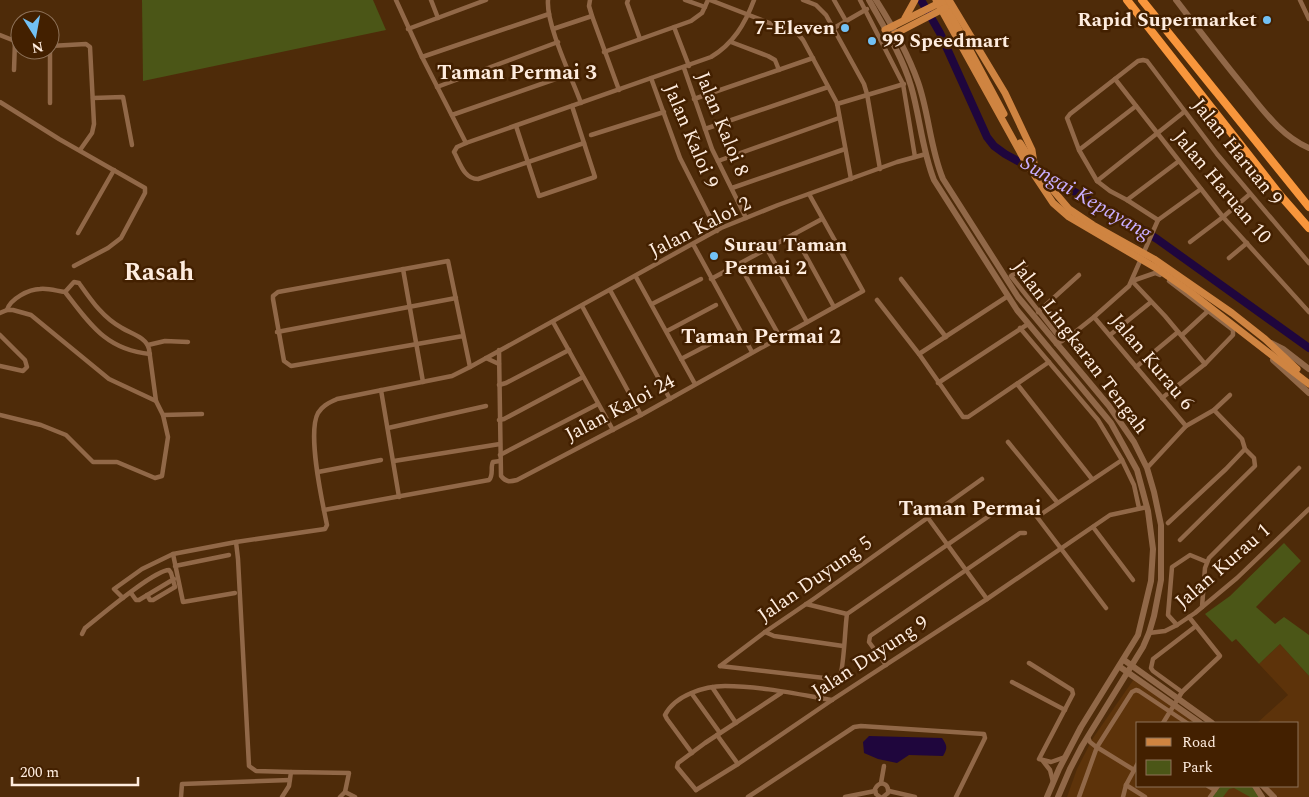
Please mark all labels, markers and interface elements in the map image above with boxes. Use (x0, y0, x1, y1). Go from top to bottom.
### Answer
place label: Rapid Supermarket (1077, 5, 1257, 35)
north arrow (10, 10, 60, 60)
place label: 7-Eleven (754, 13, 835, 43)
marker: Rapid Supermarket (1261, 14, 1273, 26)
marker: 7-Eleven (839, 22, 851, 34)
place label: 99 Speedmart (882, 26, 1010, 56)
marker: 99 Speedmart (866, 35, 878, 47)
text: N (30, 36, 45, 59)
district label: Taman Permai 3 (437, 57, 597, 89)
street label: Jalan Kaloi 8 (687, 67, 757, 181)
street label: Jalan Kaloi 9 (656, 79, 726, 193)
street label: Jalan Haruan 9 (1184, 92, 1290, 212)
street label: Jalan Haruan 10 (1165, 123, 1279, 251)
water label: Sungai Kepayang (1015, 148, 1158, 249)
street label: Jalan Kaloi 2 (644, 188, 756, 266)
place label: Surau Taman Permai 2 (724, 230, 847, 283)
marker: Surau Taman Permai 2 (708, 250, 720, 262)
district label: Rasah (124, 254, 194, 292)
street label: Jalan Lingkaran Tengah (1004, 254, 1156, 440)
street label: Jalan Kurau 6 (1102, 307, 1202, 417)
district label: Taman Permai 2 (681, 321, 841, 353)
street label: Jalan Kaloi 24 (560, 366, 680, 450)
district label: Taman Permai (899, 493, 1041, 525)
street label: Jalan Kurau 1 (1169, 516, 1277, 616)
street label: Jalan Duyung 5 (751, 528, 879, 630)
street label: Jalan Duyung 9 (806, 608, 934, 706)
legend (1136, 722, 1299, 787)
text: Road (1182, 731, 1216, 754)
scale bar (12, 754, 139, 786)
text: Park (1182, 756, 1213, 779)
text: 200 m (20, 761, 59, 784)

